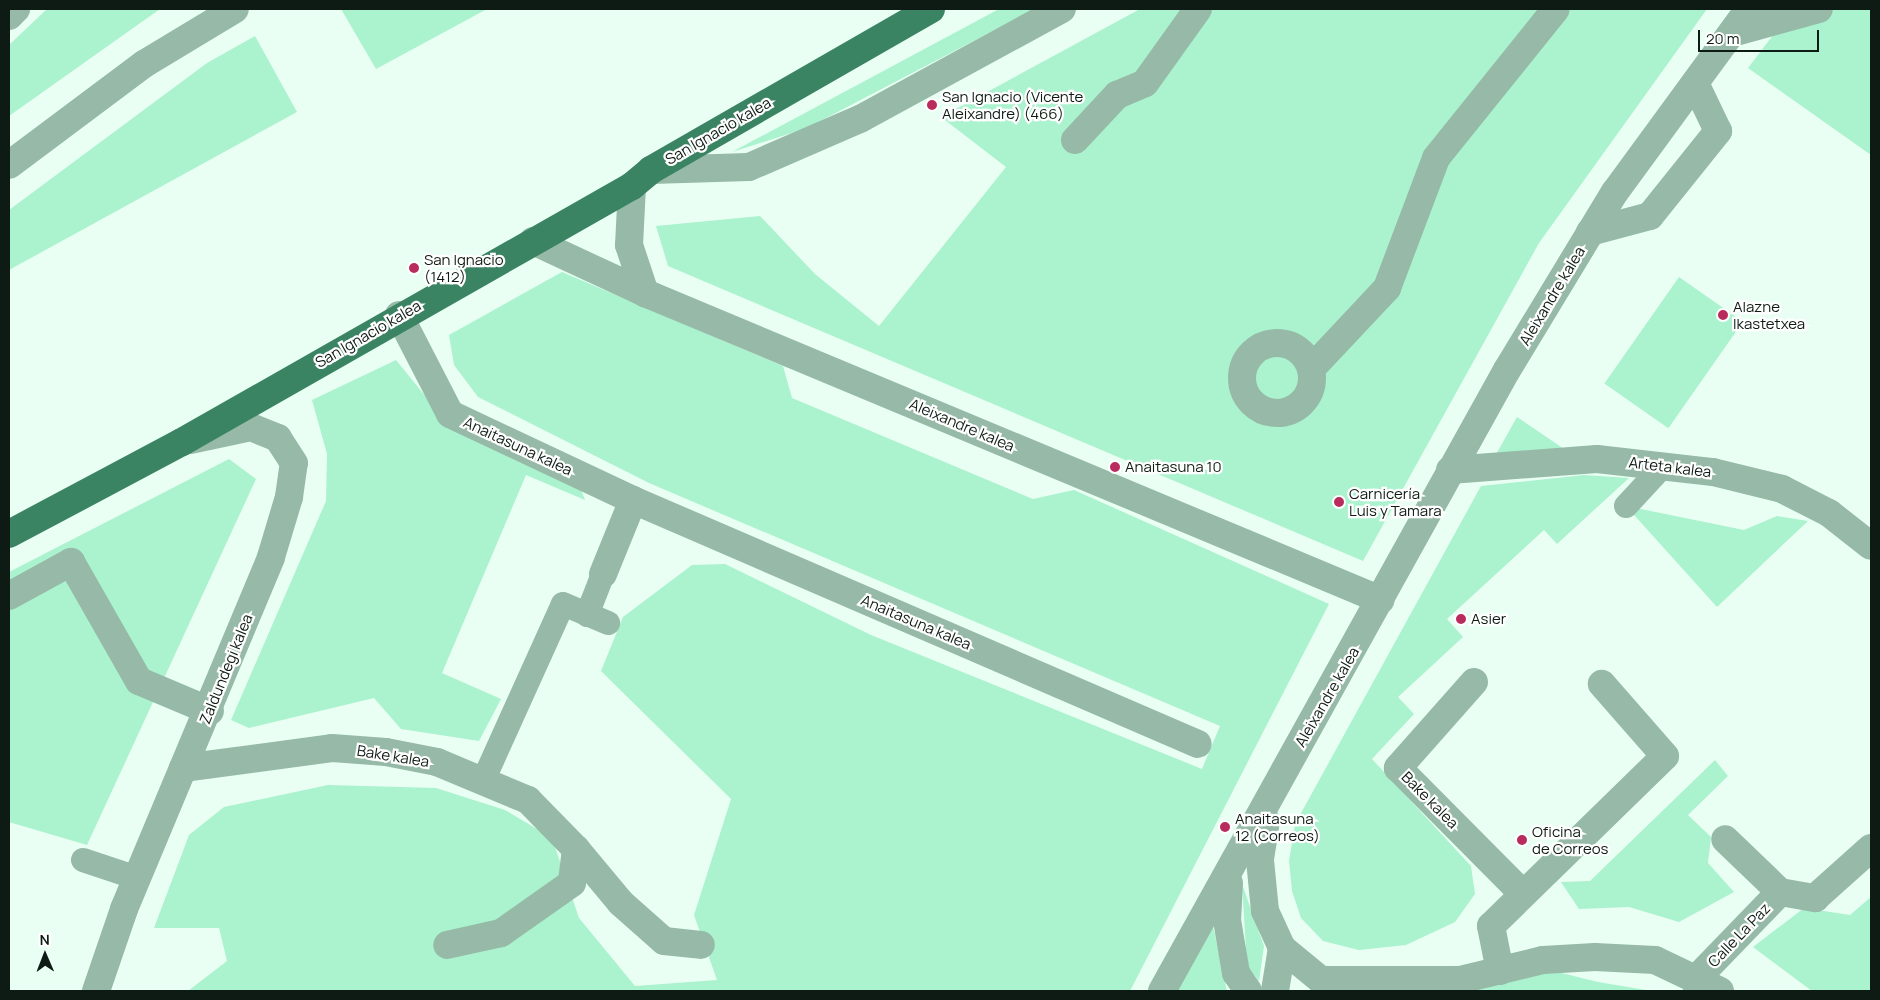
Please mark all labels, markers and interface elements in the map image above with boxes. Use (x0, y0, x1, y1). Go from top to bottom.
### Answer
scale bar (1700, 20, 1821, 52)
text: 20 m (1706, 28, 1739, 49)
place label: San Ignacio (Vicente Aleixandre) (466) (942, 87, 1083, 122)
street label: San Ignacio kalea (662, 94, 774, 168)
marker: San Ignacio (Vicente Aleixandre) (466) (926, 99, 938, 111)
street label: Aleixandre kalea (1515, 243, 1589, 349)
place label: San Ignacio (1412) (424, 250, 504, 285)
marker: San Ignacio (1412) (408, 262, 420, 274)
street label: San Ignacio kalea (312, 297, 424, 371)
place label: Alazne Ikastetxea (1733, 297, 1805, 332)
marker: Alazne Ikastetxea (1717, 309, 1729, 321)
street label: Aleixandre kalea (907, 395, 1017, 455)
street label: Anaitasuna kalea (461, 413, 575, 479)
street label: Arteta kalea (1628, 453, 1712, 481)
place label: Anaitasuna 10 (1125, 458, 1222, 476)
marker: Anaitasuna 10 (1109, 461, 1121, 473)
place label: Carnicería Luis y Tamara (1349, 484, 1442, 519)
marker: Carnicería Luis y Tamara (1333, 496, 1345, 508)
street label: Anaitasuna kalea (858, 591, 974, 653)
place label: Asier (1471, 610, 1506, 628)
street label: Zaldundegi kalea (196, 611, 256, 727)
marker: Asier (1455, 613, 1467, 625)
street label: Aleixandre kalea (1291, 644, 1363, 750)
street label: Bake kalea (356, 741, 430, 771)
street label: Bake kalea (1398, 768, 1462, 832)
place label: Anaitasuna 12 (Correos) (1235, 809, 1320, 844)
marker: Anaitasuna 12 (Correos) (1219, 821, 1231, 833)
place label: Oficina de Correos (1532, 822, 1608, 857)
marker: Oficina de Correos (1516, 834, 1528, 846)
street label: Calle La Paz (1704, 899, 1774, 971)
north arrow (20, 930, 70, 980)
text: N (40, 930, 50, 949)

